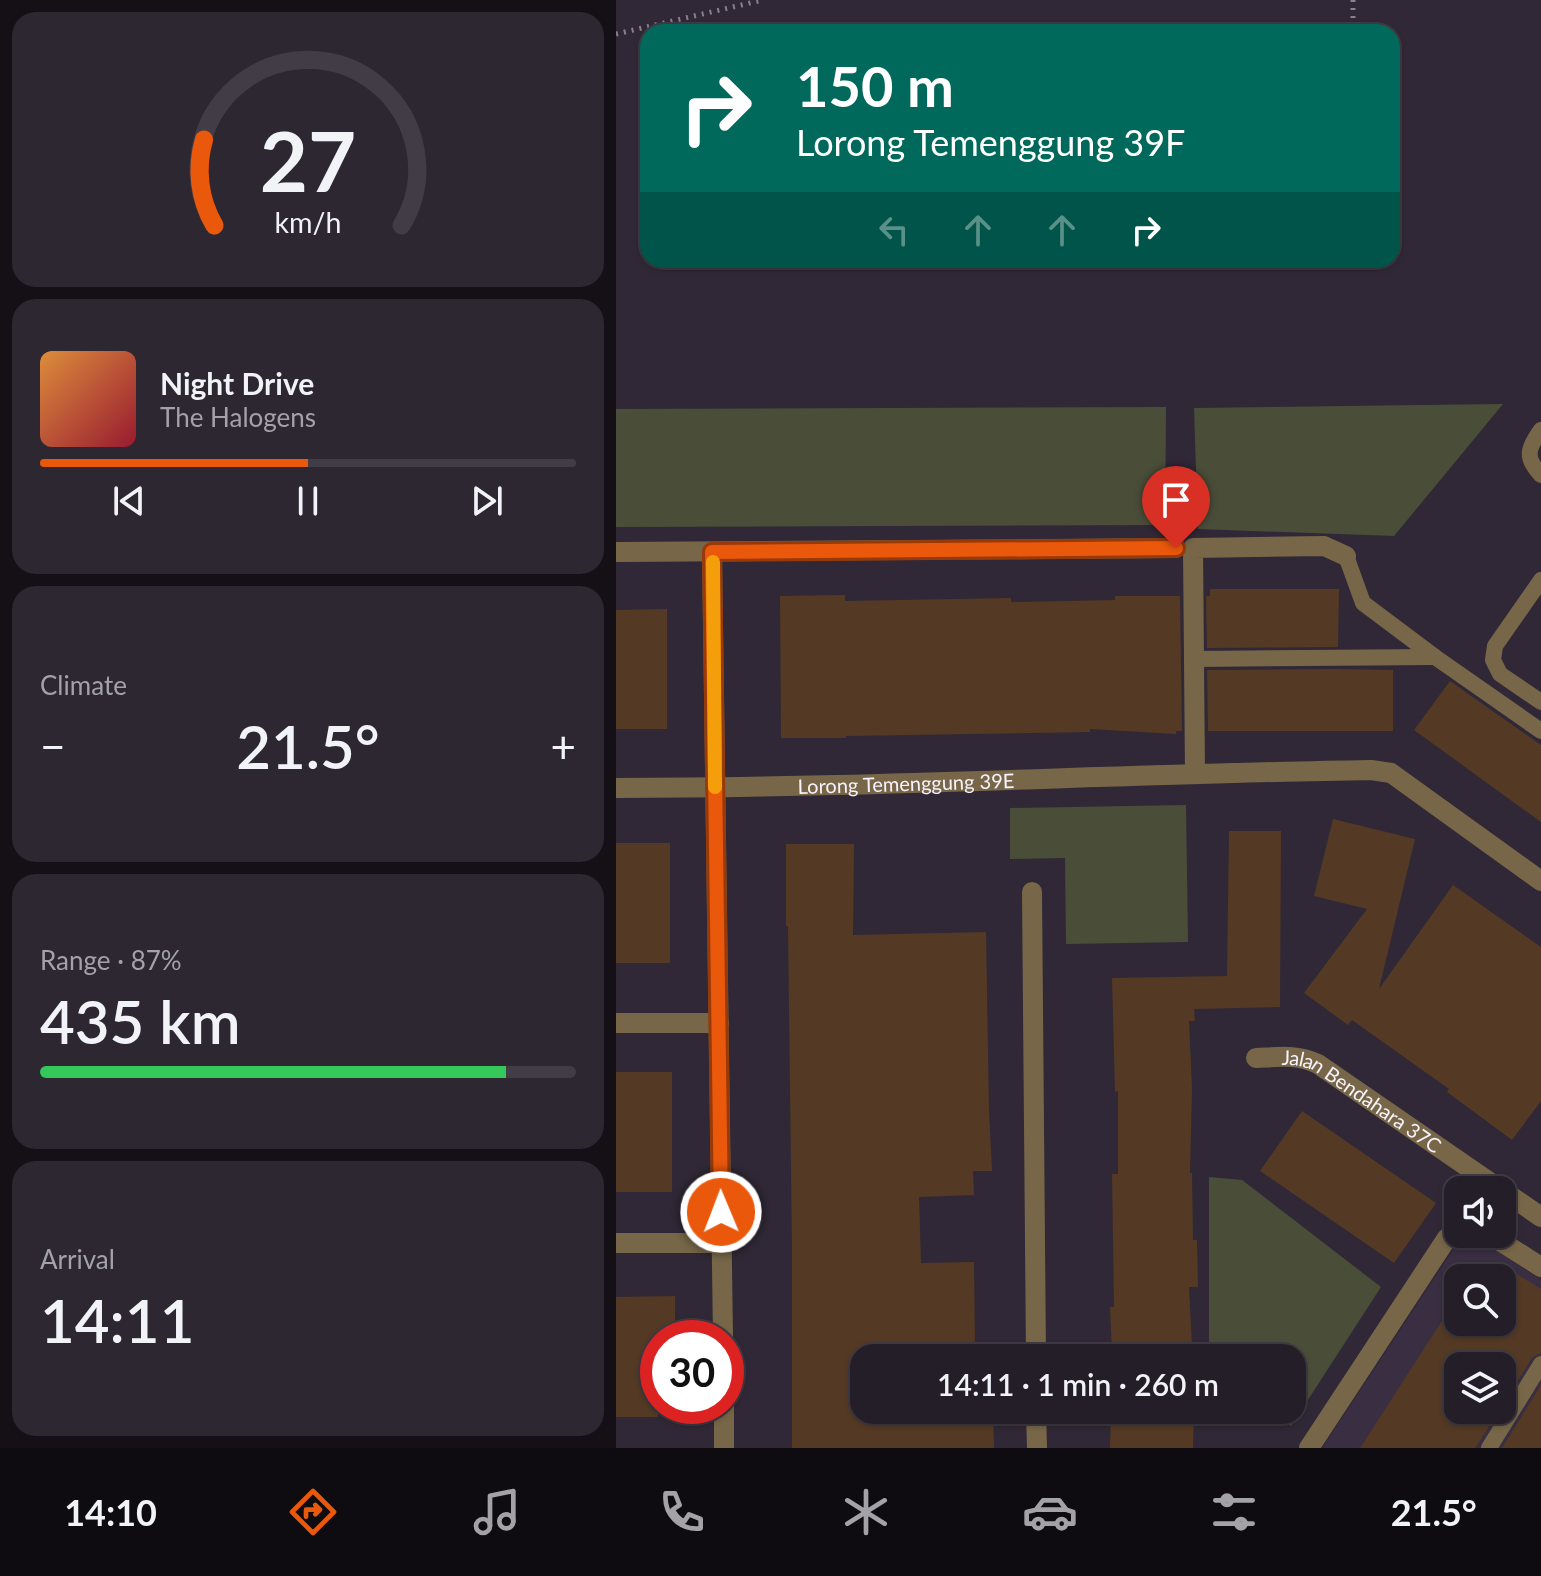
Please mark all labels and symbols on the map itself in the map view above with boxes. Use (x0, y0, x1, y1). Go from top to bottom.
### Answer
pin (1142, 466, 1210, 548)
street label: Lorong Temenggung 39E (797, 768, 1015, 798)
street label: Jalan Bendahara 37C (1281, 1045, 1446, 1157)
position arrow (679, 1170, 763, 1254)
speed limit sign: 30 (640, 1320, 744, 1424)

